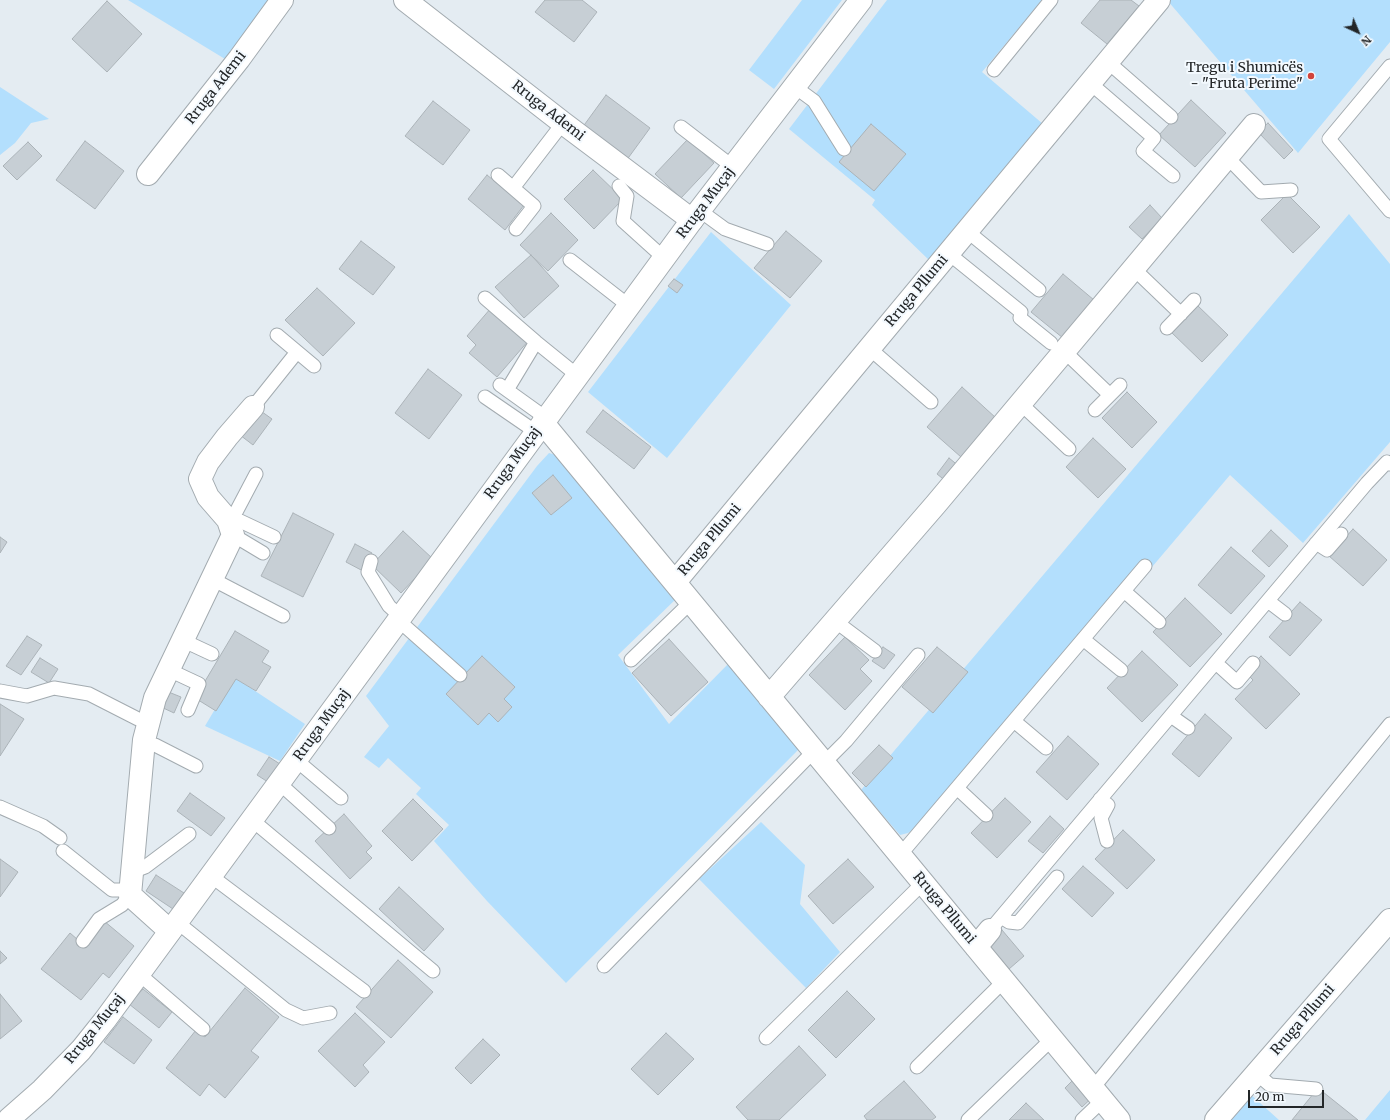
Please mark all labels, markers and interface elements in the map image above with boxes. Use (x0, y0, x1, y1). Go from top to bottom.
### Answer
north arrow (1338, 12, 1378, 52)
text: N (1358, 33, 1374, 49)
street label: Rruga Ademi (182, 48, 250, 128)
place label: Tregu i Shumicës - "Fruta Perime" (1186, 60, 1303, 92)
marker: Tregu i Shumicës - "Fruta Perime" (1306, 71, 1316, 81)
street label: Rruga Ademi (508, 77, 588, 145)
street label: Rruga Muçaj (674, 164, 738, 242)
street label: Rruga Pllumi (882, 252, 952, 330)
street label: Rruga Muçaj (481, 424, 545, 502)
street label: Rruga Pllumi (675, 501, 745, 579)
street label: Rruga Muçaj (290, 686, 354, 764)
street label: Rruga Pllumi (909, 869, 979, 947)
street label: Rruga Pllumi (1268, 981, 1338, 1059)
street label: Rruga Muçaj (62, 991, 128, 1067)
scale bar (1250, 1082, 1326, 1108)
text: 20 m (1255, 1089, 1284, 1104)

